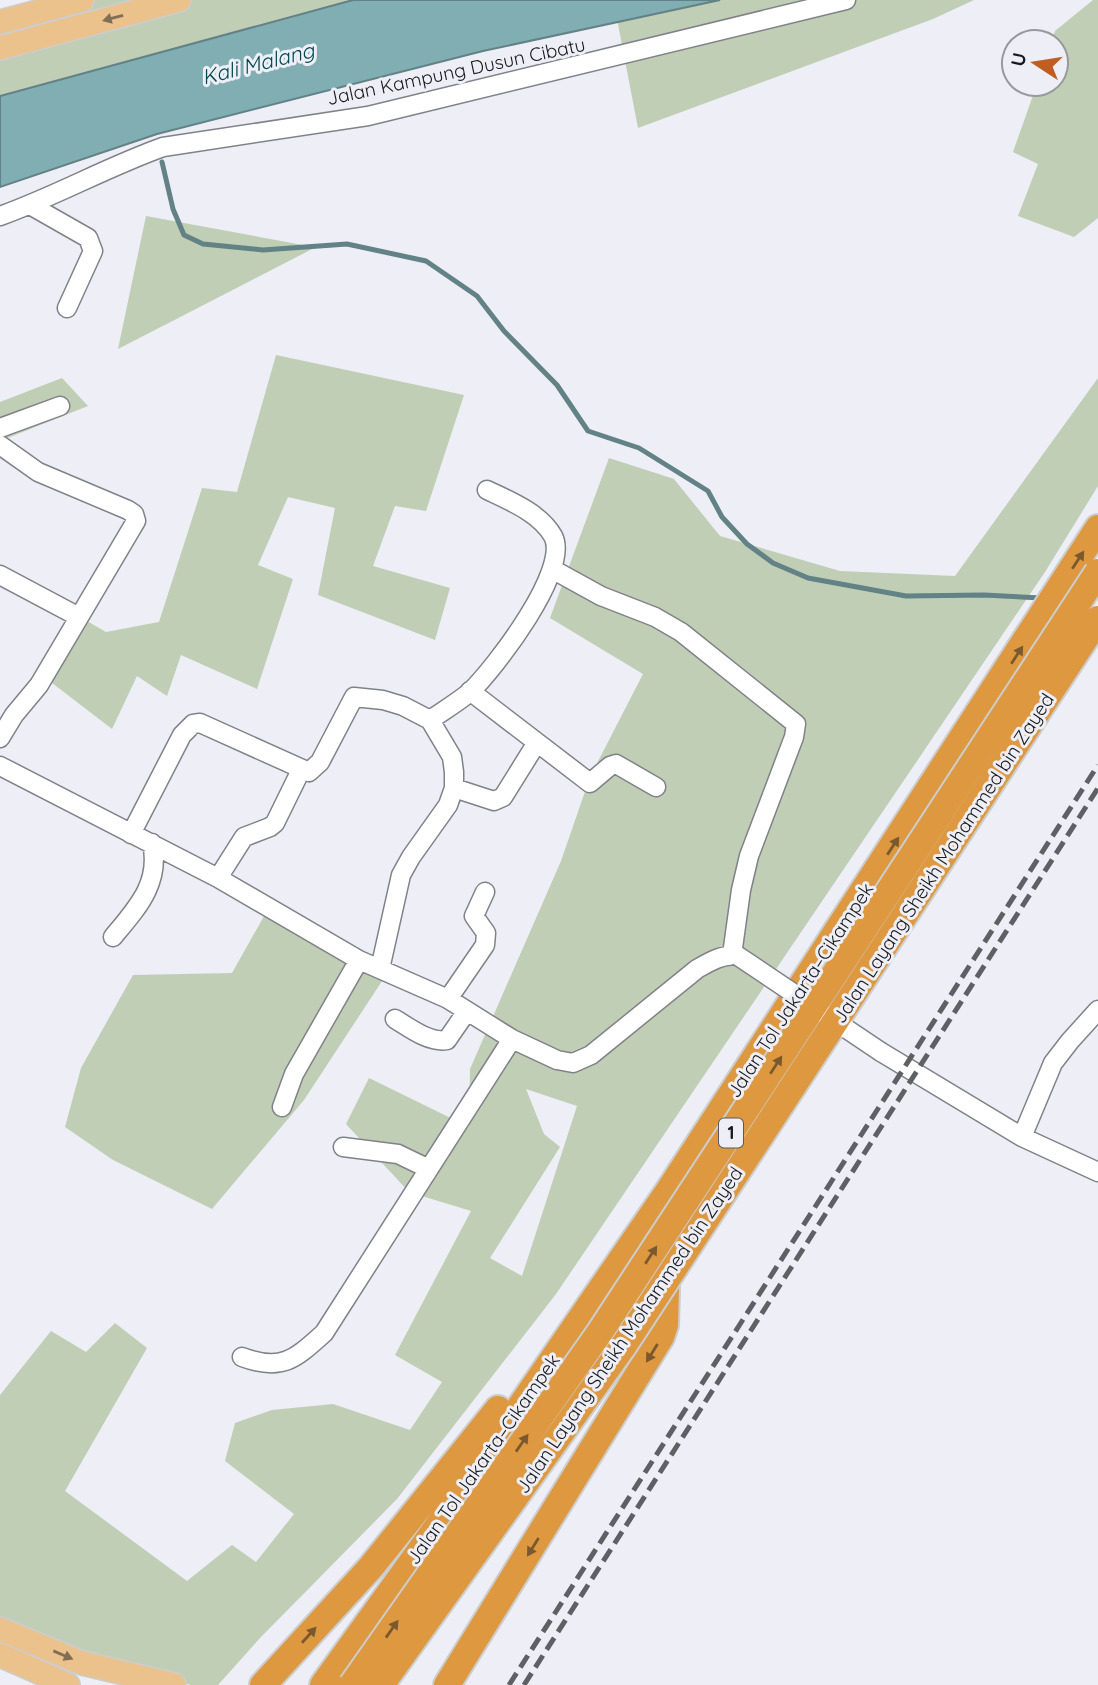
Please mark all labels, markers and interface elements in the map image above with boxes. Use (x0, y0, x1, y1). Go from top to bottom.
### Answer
one-way arrow (102, 13, 124, 24)
north arrow (1000, 28, 1070, 98)
street label: Jalan Kampung Dusun Cibatu (325, 32, 587, 110)
water label: Kali Malang (199, 36, 318, 90)
text: U (1005, 50, 1032, 69)
one-way arrow (1071, 550, 1084, 569)
one-way arrow (1010, 645, 1023, 664)
street label: Jalan Layang Sheikh Mohammed bin Zayed (827, 688, 1059, 1028)
one-way arrow (887, 836, 900, 856)
street label: Jalan Tol Jakarta–Cikampek (721, 878, 879, 1102)
one-way arrow (769, 1055, 782, 1075)
road number: 1 (719, 1118, 743, 1148)
street label: Jalan Layang Sheikh Mohammed bin Zayed (510, 1162, 748, 1498)
one-way arrow (644, 1246, 658, 1264)
one-way arrow (645, 1343, 658, 1362)
street label: Jalan Tol Jakarta–Cikampek (401, 1349, 565, 1569)
one-way arrow (515, 1434, 529, 1452)
one-way arrow (526, 1537, 539, 1556)
one-way arrow (385, 1620, 399, 1638)
one-way arrow (301, 1627, 317, 1644)
one-way arrow (53, 1649, 73, 1661)

